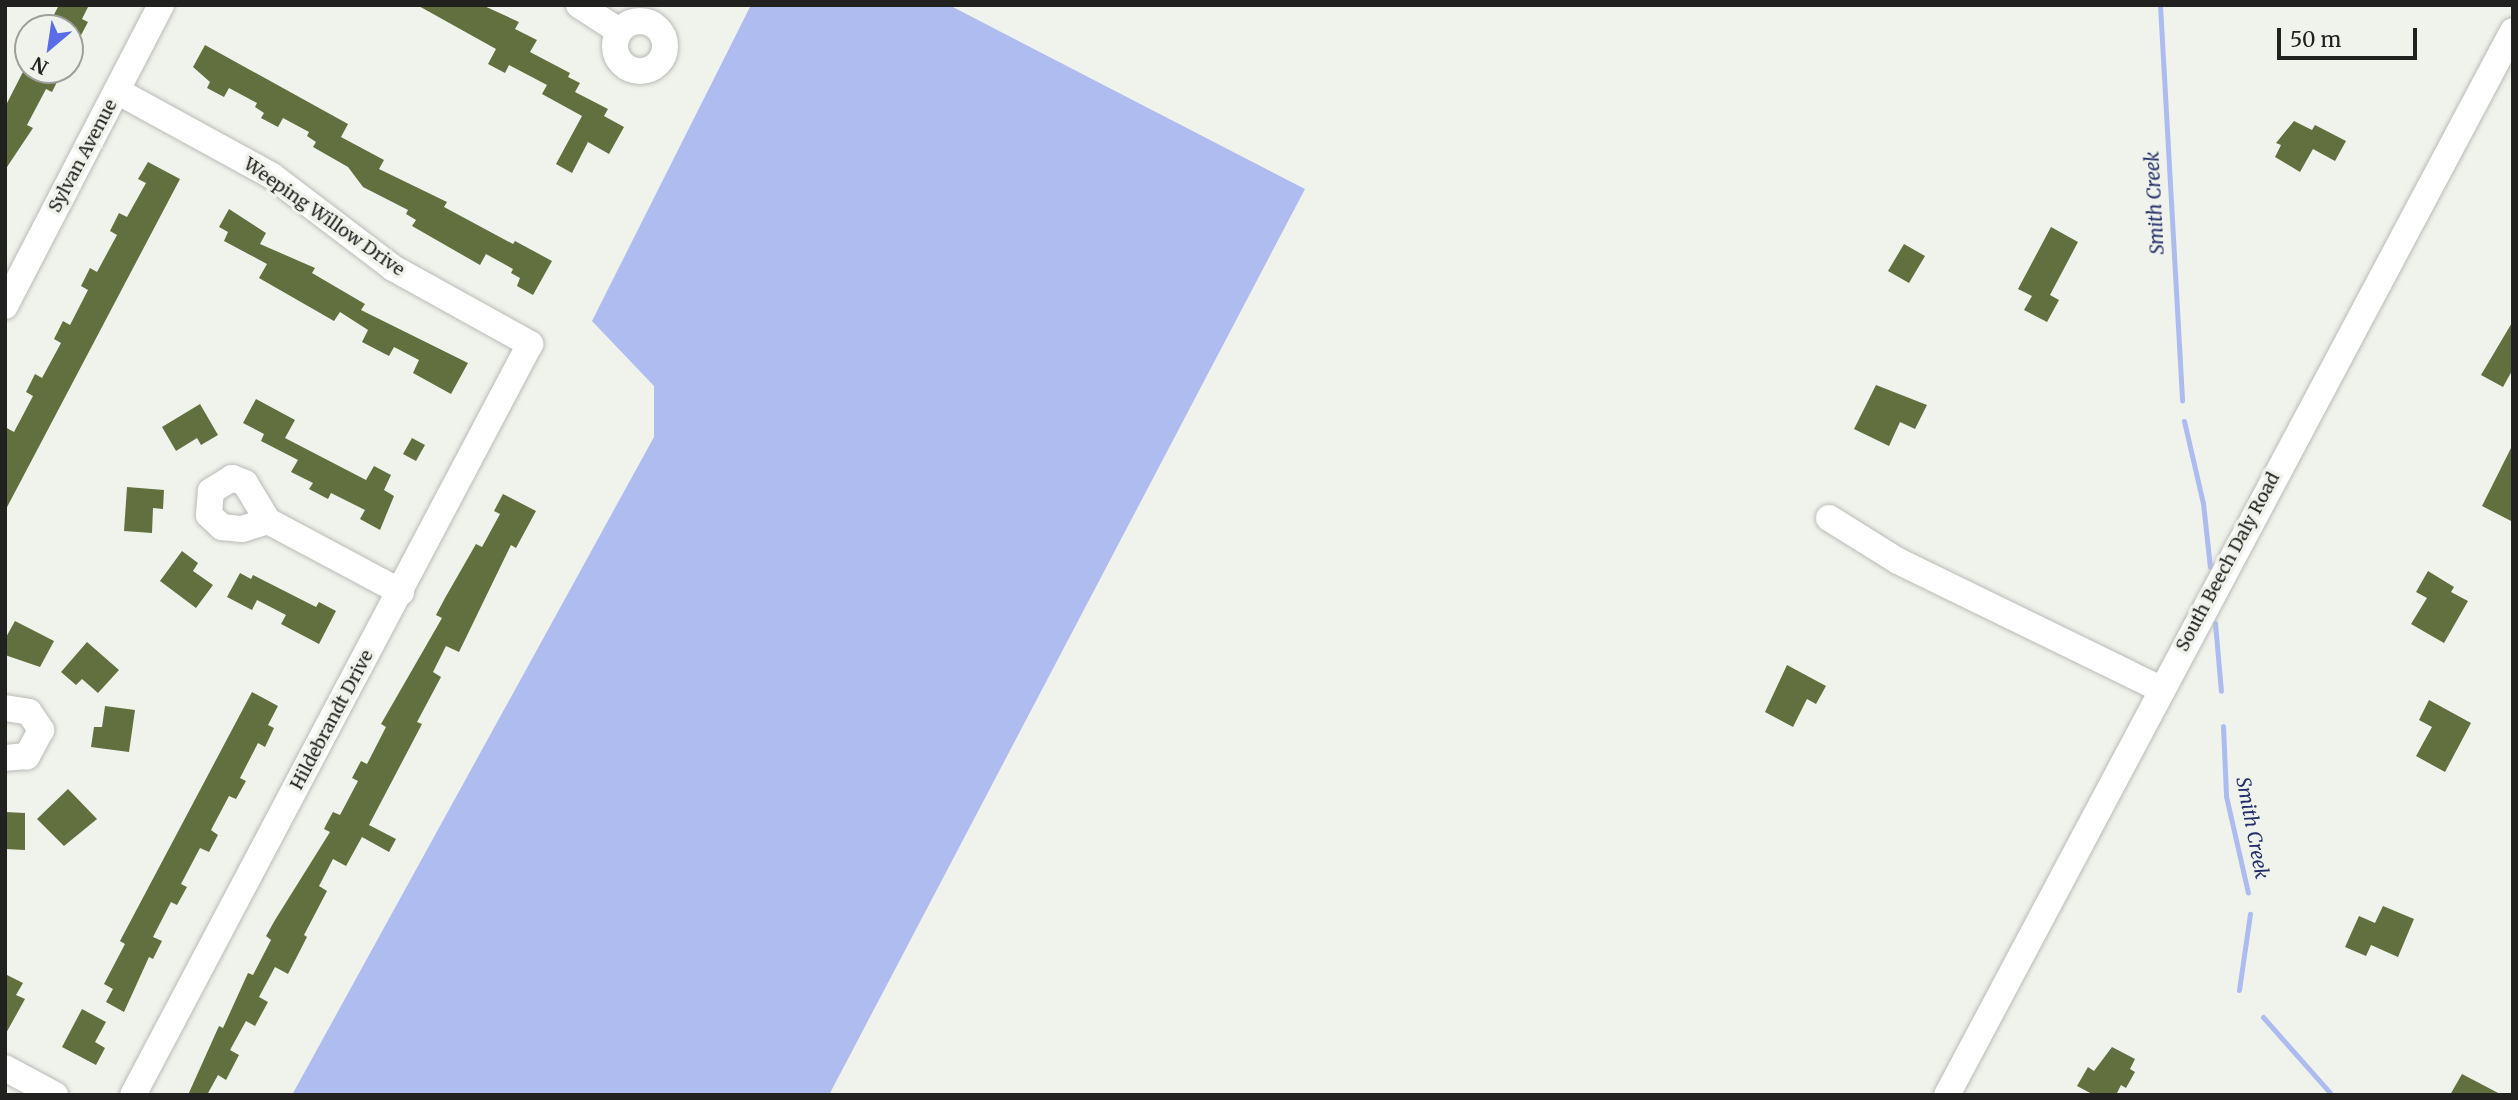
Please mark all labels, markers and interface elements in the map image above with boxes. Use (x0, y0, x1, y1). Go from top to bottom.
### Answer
north arrow (14, 14, 84, 84)
scale bar (2280, 14, 2420, 58)
text: 50 m (2290, 26, 2341, 53)
text: N (27, 51, 52, 80)
street label: Sylvan Avenue (44, 96, 122, 216)
water label: Smith Creek (2141, 151, 2169, 255)
street label: Weeping Willow Drive (239, 153, 409, 281)
street label: South Beech Daly Road (2172, 469, 2284, 655)
street label: Hildebrandt Drive (286, 646, 378, 794)
water label: Smith Creek (2231, 775, 2273, 881)

